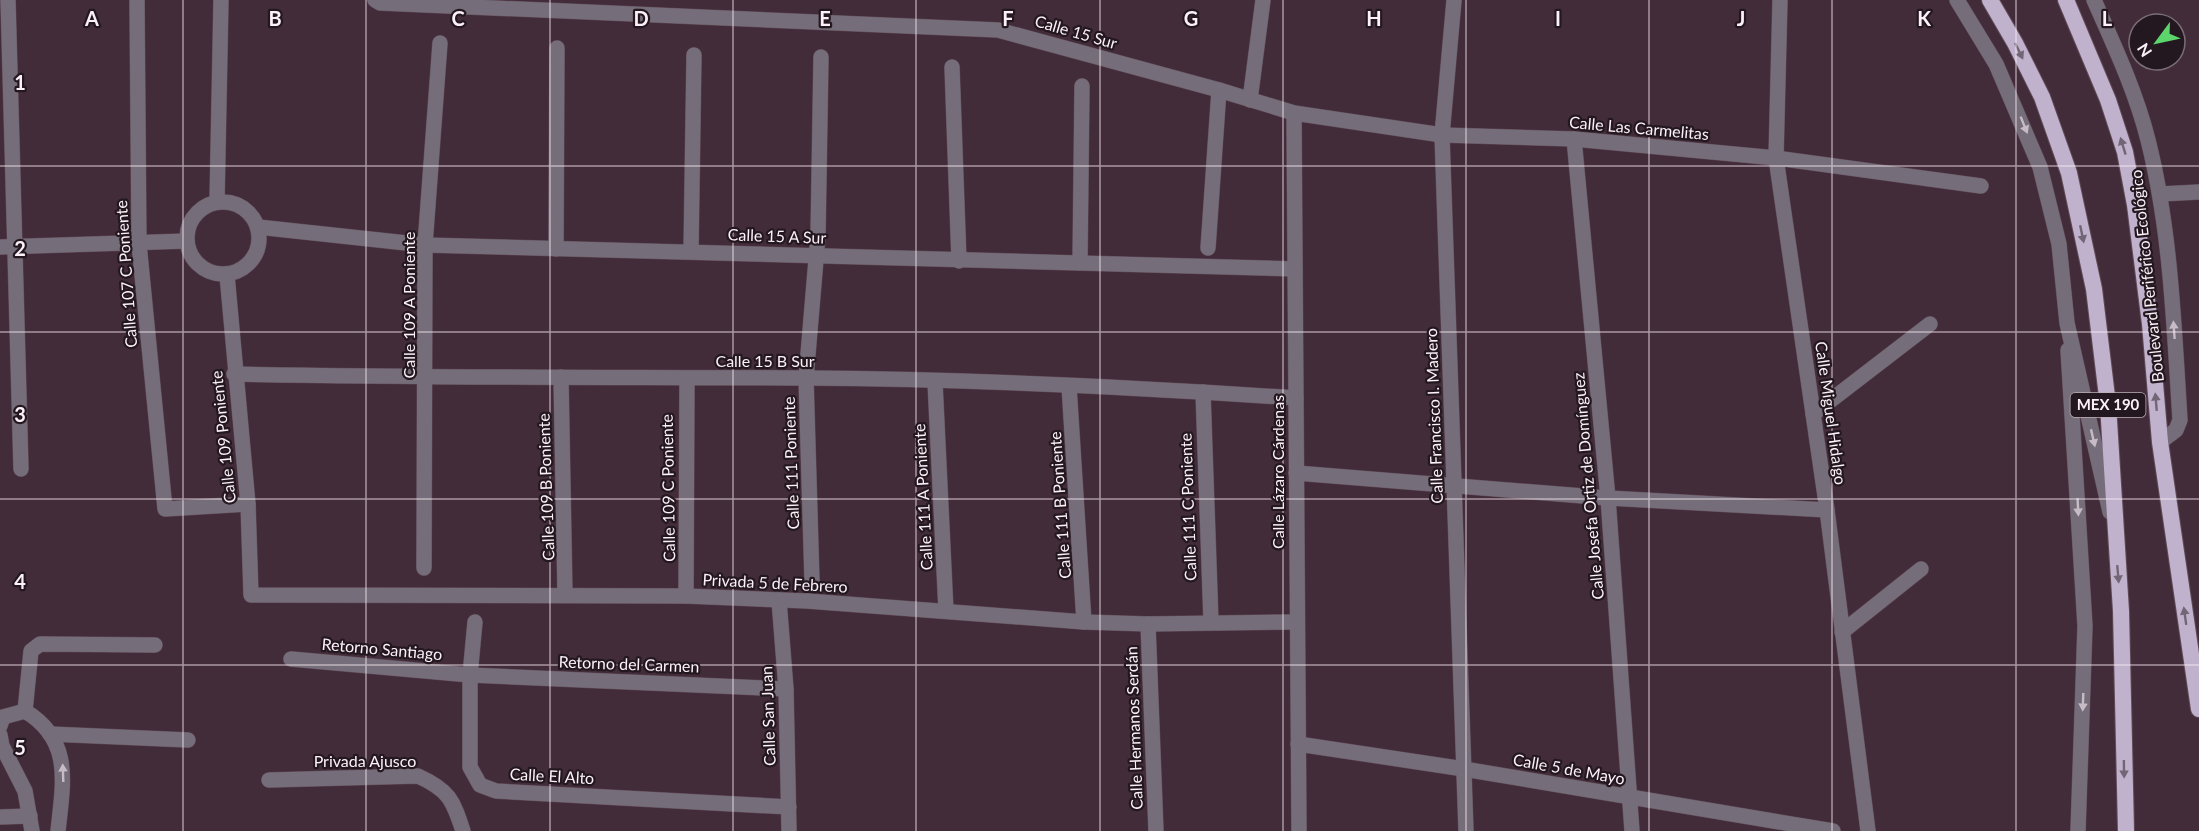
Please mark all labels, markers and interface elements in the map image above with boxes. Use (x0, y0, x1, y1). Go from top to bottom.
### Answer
text: A (84, 6, 99, 30)
text: B (268, 6, 282, 30)
text: C (451, 6, 465, 30)
text: D (633, 6, 649, 30)
text: E (819, 6, 831, 30)
text: F (1002, 6, 1014, 30)
text: G (1184, 6, 1198, 30)
text: H (1366, 6, 1382, 30)
text: I (1555, 6, 1561, 30)
text: J (1737, 6, 1745, 30)
text: K (1917, 6, 1931, 30)
text: L (2102, 6, 2113, 30)
street label: Calle 15 Sur (1033, 11, 1120, 52)
north arrow (2127, 12, 2187, 72)
text: N (2133, 40, 2155, 61)
one-way arrow (2015, 42, 2024, 59)
text: 1 (14, 70, 26, 94)
street label: Calle Las Carmelitas (1568, 112, 1710, 143)
one-way arrow (2019, 117, 2029, 135)
one-way arrow (2118, 137, 2127, 155)
street label: Boulevard Periférico Ecológico (2126, 169, 2167, 383)
street label: Calle 107 C Poniente (111, 200, 140, 348)
street label: Calle 15 A Sur (727, 224, 827, 247)
one-way arrow (2078, 225, 2087, 244)
street label: Calle 109 A Poniente (399, 232, 418, 378)
text: 2 (14, 236, 26, 260)
one-way arrow (2169, 320, 2179, 339)
street label: Calle Francisco I. Madero (1421, 328, 1446, 504)
street label: Calle Miguel Hidalgo (1812, 340, 1851, 486)
street label: Calle 15 B Sur (715, 351, 815, 370)
street label: Calle 109 Poniente (206, 370, 239, 504)
street label: Calle Josefa Ortiz de Domínguez (1568, 372, 1607, 600)
one-way arrow (2152, 392, 2161, 411)
road number: MEX 190 (2070, 393, 2146, 417)
street label: Calle Lázaro Cárdenas (1268, 395, 1287, 549)
street label: Calle 111 Poniente (779, 396, 802, 530)
text: 3 (14, 402, 26, 426)
street label: Calle 109 B Poniente (533, 413, 558, 561)
street label: Calle 109 C Poniente (657, 414, 678, 562)
street label: Calle 111 A Poniente (909, 423, 936, 571)
one-way arrow (2088, 428, 2098, 447)
street label: Calle 111 B Poniente (1045, 431, 1074, 579)
street label: Calle 111 C Poniente (1175, 433, 1200, 581)
one-way arrow (2073, 498, 2083, 517)
one-way arrow (2113, 565, 2122, 584)
text: 4 (14, 569, 26, 593)
street label: Privada 5 de Febrero (702, 569, 848, 596)
one-way arrow (2181, 606, 2190, 625)
street label: Retorno Santiago (321, 634, 443, 663)
street label: Calle Hermanos Serdán (1121, 646, 1146, 810)
street label: Retorno del Carmen (558, 652, 700, 675)
street label: Calle San Juan (756, 666, 779, 766)
one-way arrow (2078, 693, 2087, 712)
text: 5 (14, 735, 26, 759)
street label: Calle 5 de Mayo (1512, 749, 1626, 788)
street label: Privada Ajusco (314, 751, 416, 770)
one-way arrow (2119, 759, 2129, 778)
one-way arrow (58, 763, 67, 782)
street label: Calle El Alto (509, 764, 595, 787)

